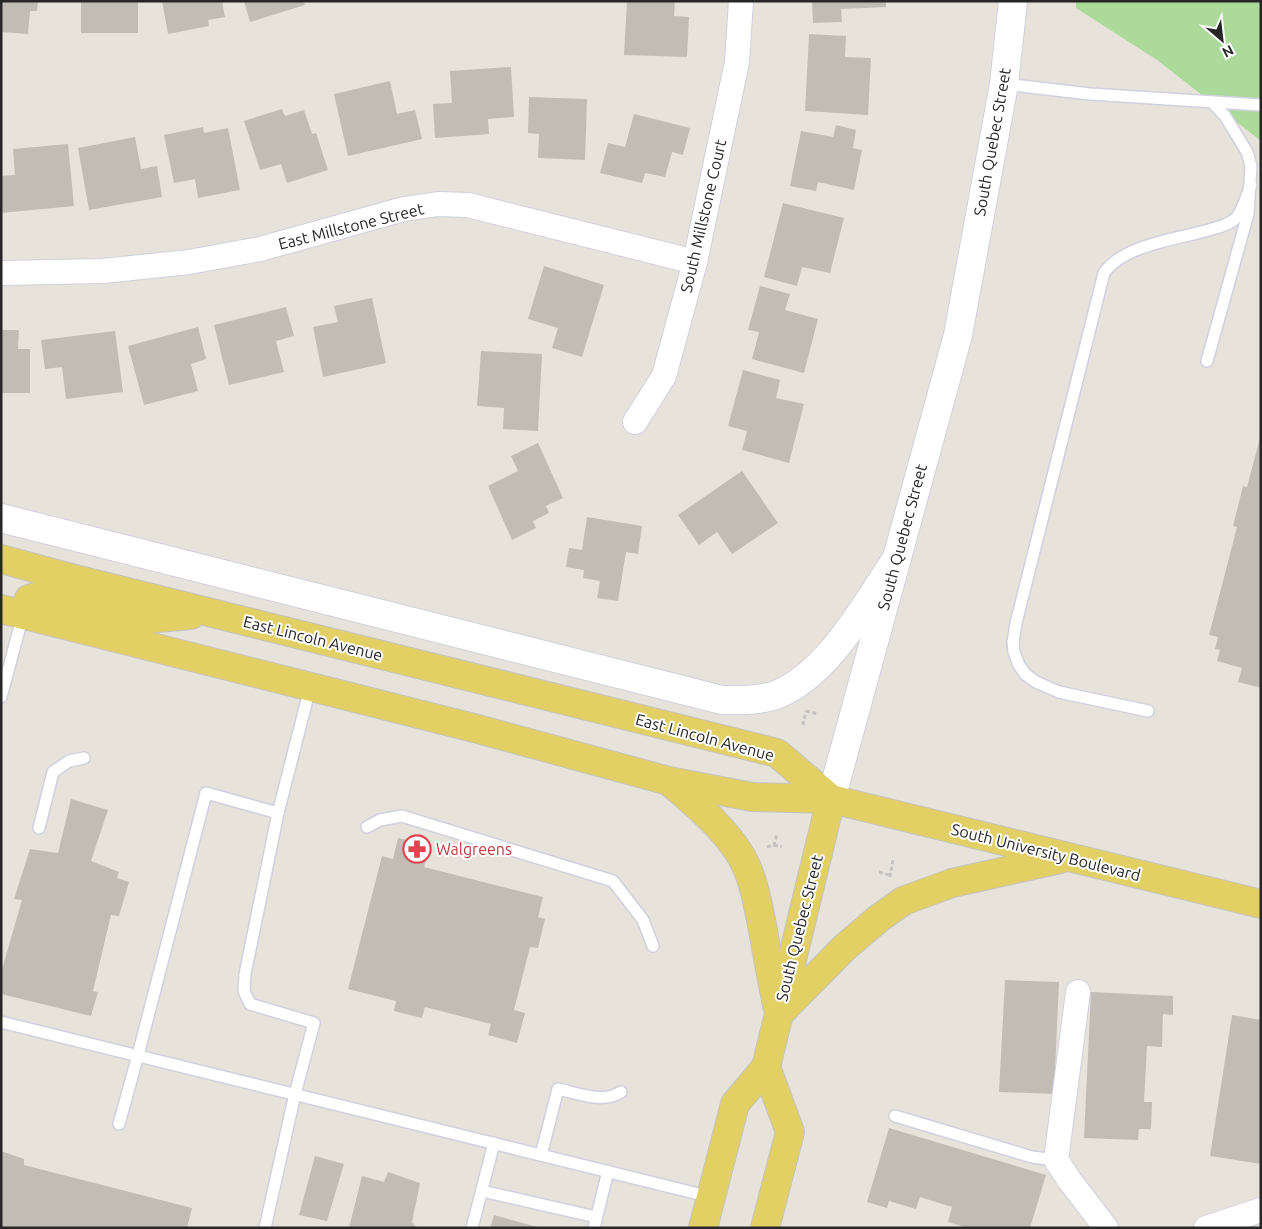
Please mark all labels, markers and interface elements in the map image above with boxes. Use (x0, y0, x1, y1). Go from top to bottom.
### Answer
north arrow (1197, 15, 1247, 65)
text: N (1220, 42, 1236, 61)
street label: South Quebec Street (970, 66, 1014, 218)
street label: South Millstone Court (677, 137, 730, 295)
street label: East Millstone Street (276, 199, 426, 253)
street label: South Quebec Street (874, 461, 930, 612)
street label: East Lincoln Avenue (241, 612, 385, 664)
street label: East Lincoln Avenue (634, 710, 776, 764)
street label: South University Boulevard (950, 820, 1142, 884)
pharmacy icon: Walgreens (402, 834, 432, 864)
place label: Walgreens (436, 840, 512, 858)
street label: South Quebec Street (772, 852, 826, 1003)

